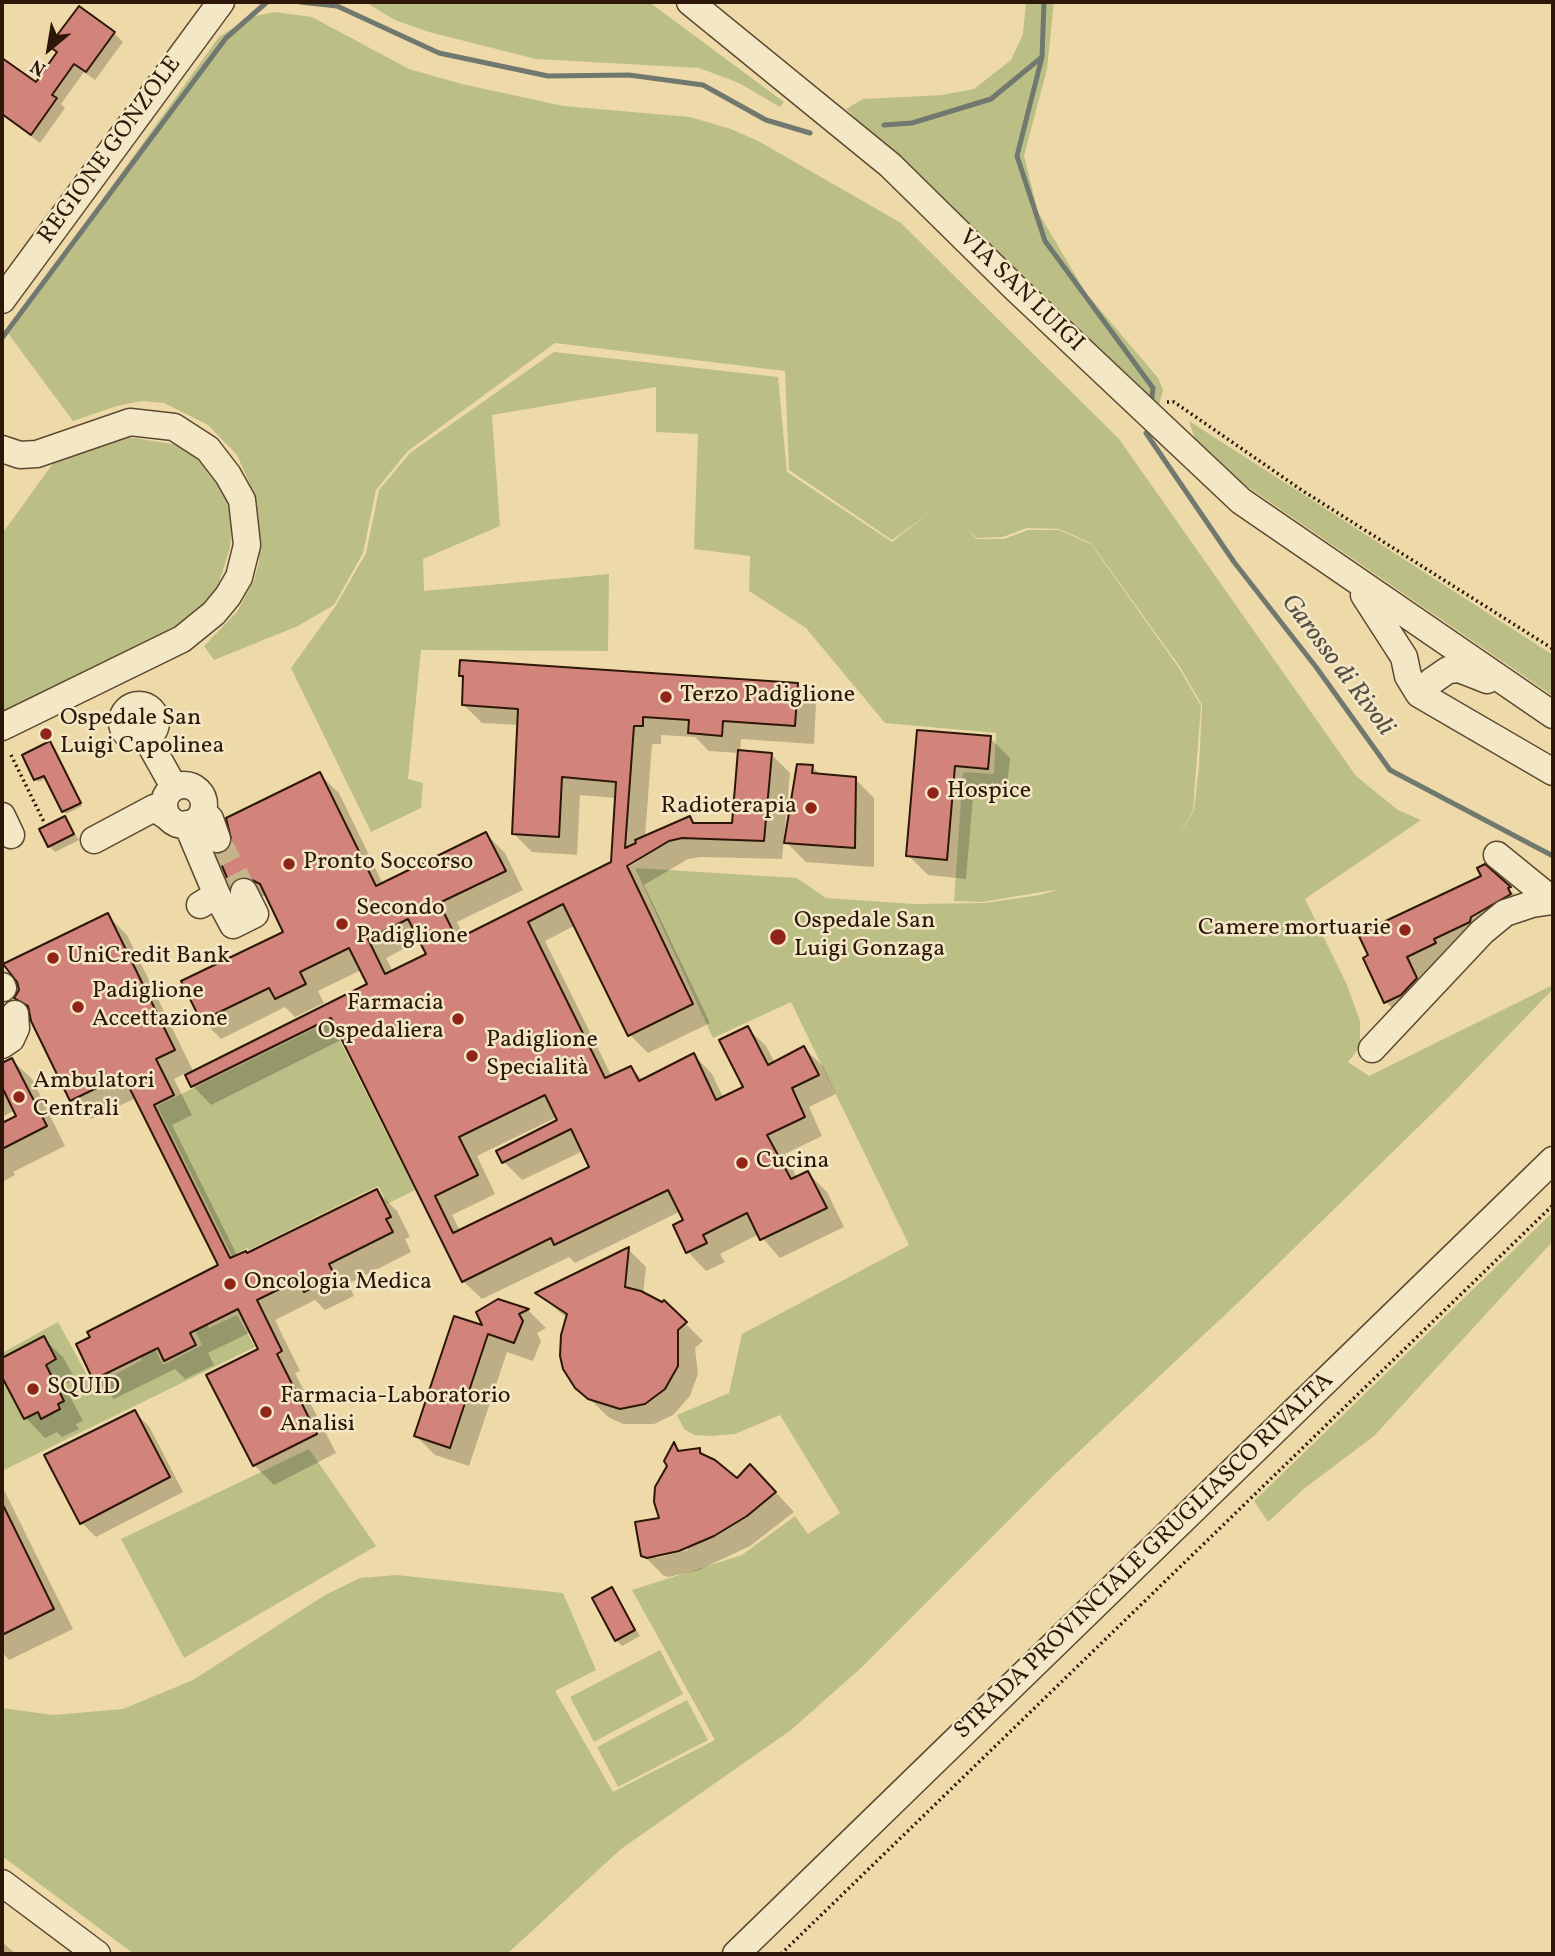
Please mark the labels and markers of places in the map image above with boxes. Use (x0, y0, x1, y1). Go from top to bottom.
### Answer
place label: Terzo Padiglione (680, 683, 855, 711)
marker: Terzo Padiglione (658, 689, 674, 705)
place label: Ospedale San Luigi Capolinea (60, 706, 224, 762)
marker: Ospedale San Luigi Capolinea (38, 726, 54, 742)
place label: Hospice (947, 779, 1031, 807)
marker: Hospice (925, 785, 941, 801)
place label: Radioterapia (661, 794, 797, 822)
marker: Radioterapia (803, 800, 819, 816)
place label: Pronto Soccorso (303, 850, 473, 878)
marker: Pronto Soccorso (281, 856, 297, 872)
place label: Secondo Padiglione (356, 896, 468, 952)
place label: Ospedale San Luigi Gonzaga (794, 909, 945, 965)
marker: Secondo Padiglione (334, 916, 350, 932)
place label: Camere mortuarie (1198, 916, 1391, 944)
marker: Camere mortuarie (1397, 922, 1413, 938)
marker: Ospedale San Luigi Gonzaga (768, 927, 788, 947)
place label: UniCredit Bank (67, 944, 230, 972)
marker: UniCredit Bank (45, 950, 61, 966)
place label: Padiglione Accettazione (92, 979, 228, 1035)
place label: Farmacia Ospedaliera (318, 991, 444, 1047)
marker: Padiglione Accettazione (70, 999, 86, 1015)
marker: Farmacia Ospedaliera (450, 1011, 466, 1027)
place label: Padiglione Specialità (486, 1028, 598, 1084)
marker: Padiglione Specialità (464, 1048, 480, 1064)
place label: Ambulatori Centrali (33, 1069, 155, 1125)
marker: Ambulatori Centrali (11, 1089, 27, 1105)
place label: Cucina (756, 1149, 829, 1177)
marker: Cucina (734, 1155, 750, 1171)
place label: Oncologia Medica (244, 1270, 432, 1298)
marker: Oncologia Medica (222, 1276, 238, 1292)
place label: SQUID (47, 1375, 120, 1403)
marker: SQUID (25, 1381, 41, 1397)
place label: Farmacia-Laboratorio Analisi (280, 1384, 511, 1440)
marker: Farmacia-Laboratorio Analisi (258, 1404, 274, 1420)

